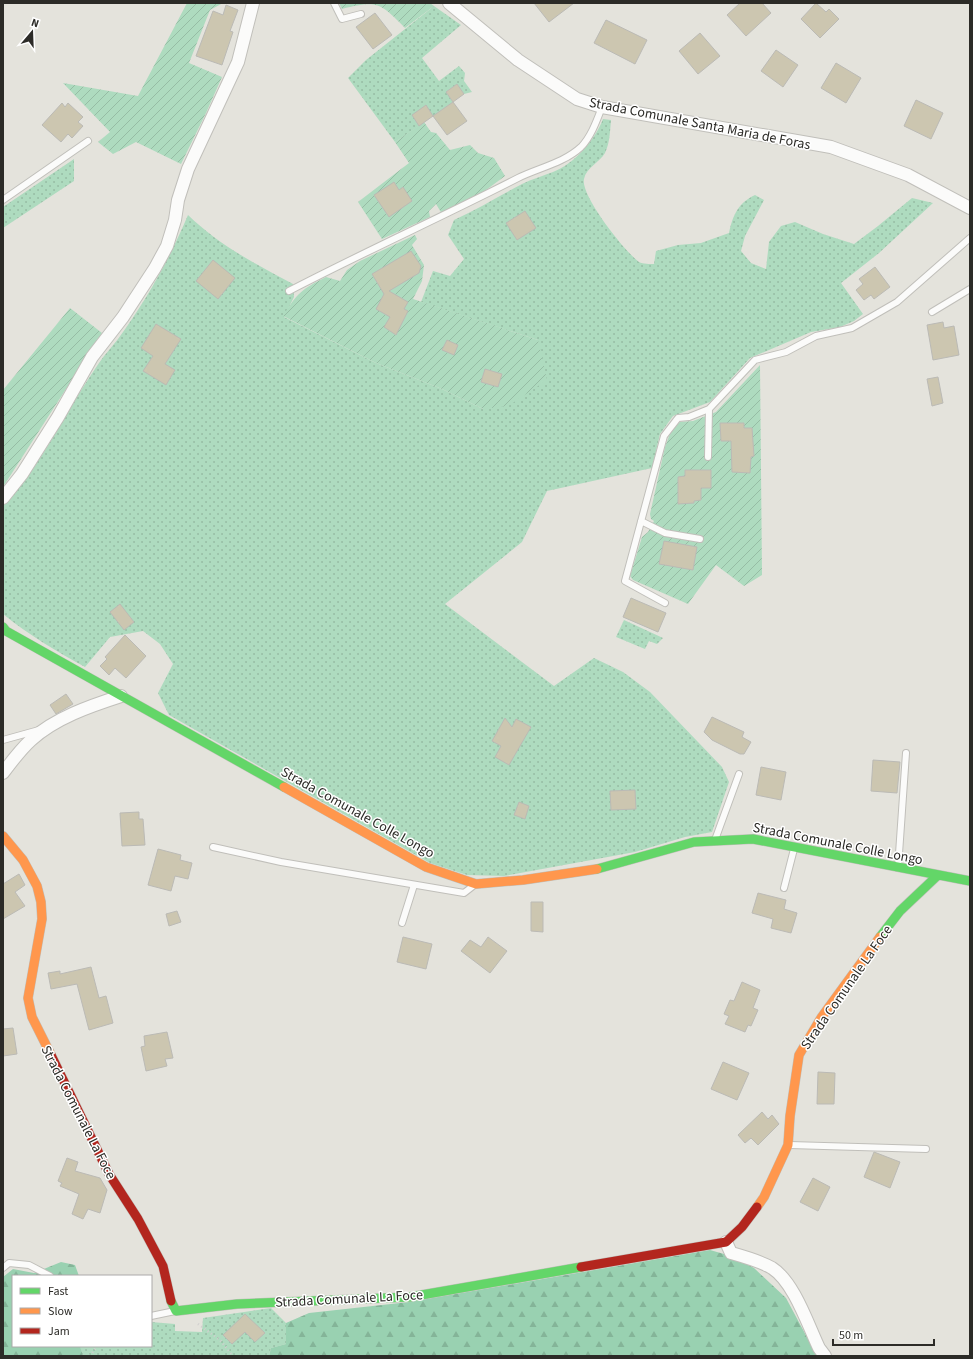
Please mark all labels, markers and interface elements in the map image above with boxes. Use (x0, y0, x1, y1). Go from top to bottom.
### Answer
north arrow (12, 12, 52, 52)
text: N (29, 15, 41, 31)
street label: Strada Comunale Santa Maria de Foras (587, 93, 812, 155)
street label: Strada Comunale Colle Longo (277, 762, 438, 863)
street label: Strada Comunale Colle Longo (751, 818, 924, 870)
street label: Strada Comunale La Foce (796, 921, 897, 1054)
street label: Strada Comunale La Foce (36, 1042, 121, 1183)
legend (12, 1275, 152, 1347)
text: Fast (48, 1283, 68, 1300)
street label: Strada Comunale La Foce (275, 1285, 423, 1313)
text: Slow (48, 1303, 73, 1320)
scale bar (833, 1321, 934, 1347)
text: Jam (48, 1323, 70, 1340)
text: 50 m (839, 1327, 863, 1344)

